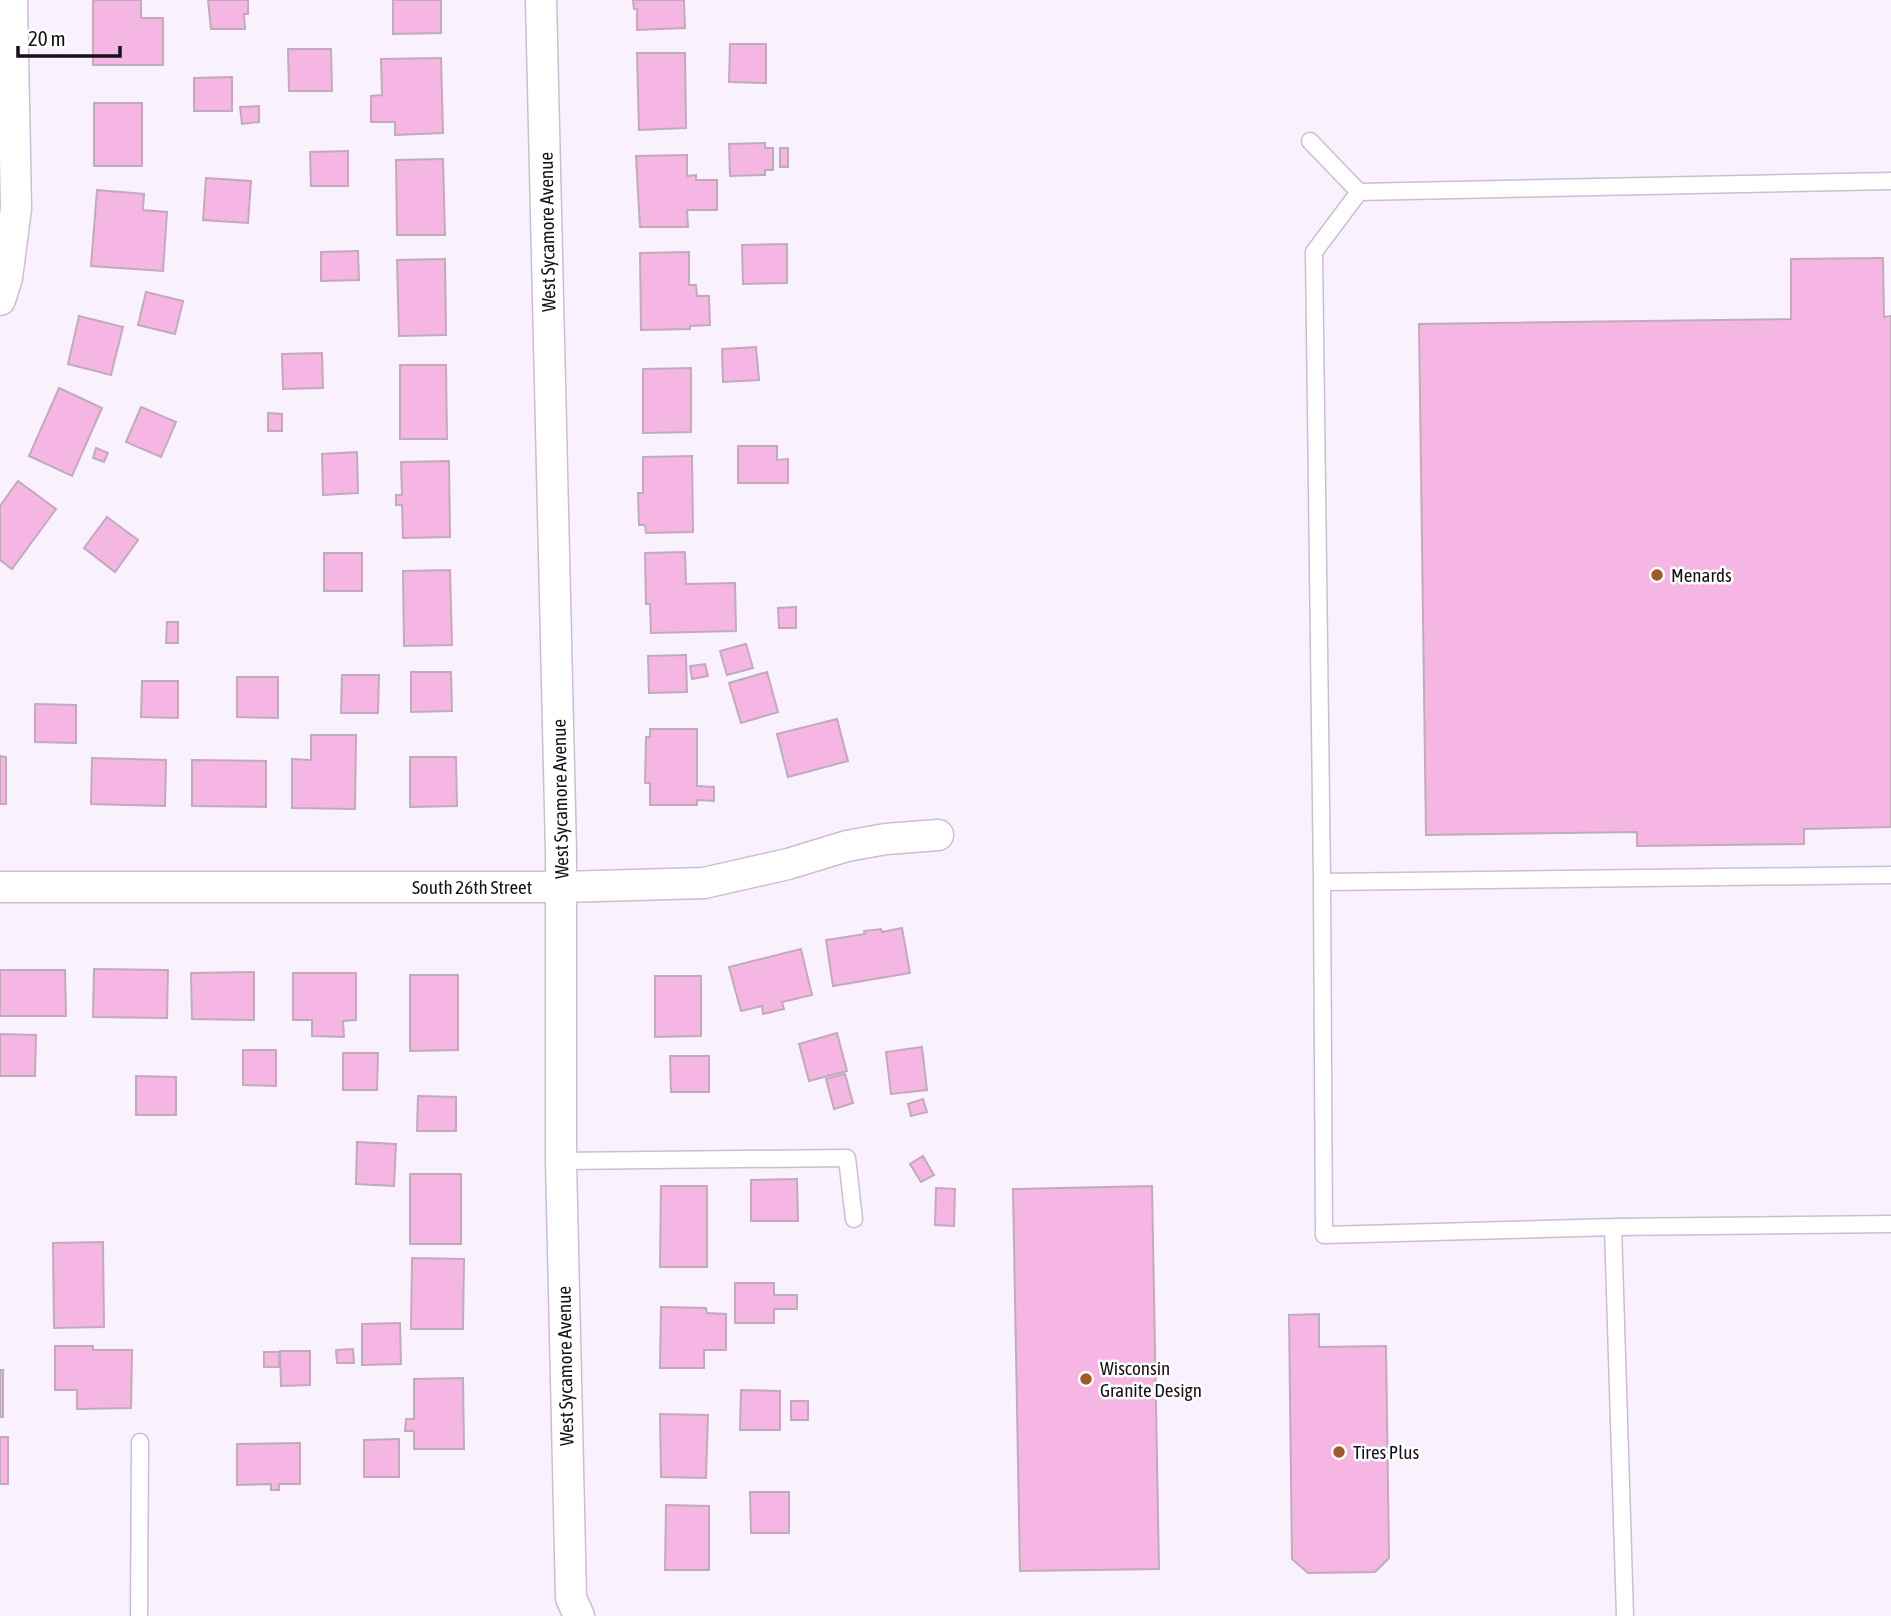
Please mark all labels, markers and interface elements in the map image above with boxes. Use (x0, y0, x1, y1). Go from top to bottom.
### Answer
scale bar (18, 14, 119, 58)
text: 20 m (28, 26, 66, 50)
street label: West Sycamore Avenue (535, 152, 559, 312)
place label: Menards (1671, 564, 1732, 586)
marker: Menards (1649, 567, 1665, 583)
street label: West Sycamore Avenue (548, 719, 572, 879)
street label: South 26th Street (412, 876, 532, 898)
street label: West Sycamore Avenue (553, 1286, 577, 1446)
place label: Wisconsin Granite Design (1100, 1357, 1202, 1401)
marker: Wisconsin Granite Design (1078, 1371, 1094, 1387)
place label: Tires Plus (1353, 1441, 1419, 1463)
marker: Tires Plus (1331, 1444, 1347, 1460)

